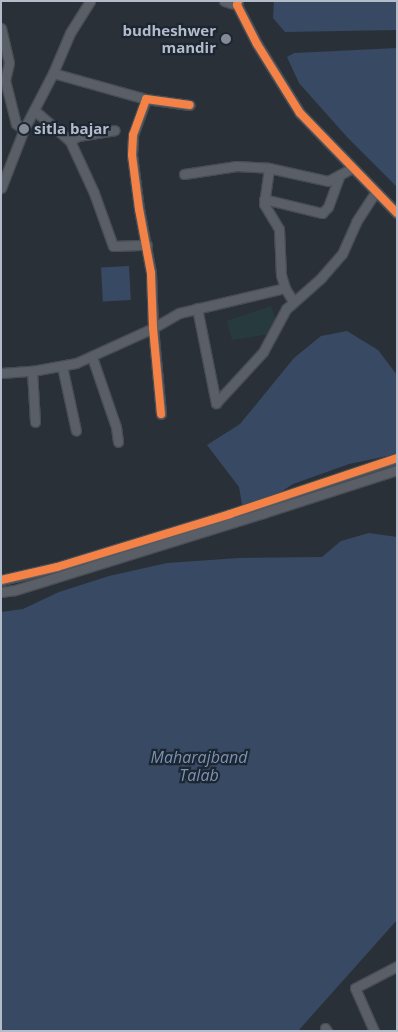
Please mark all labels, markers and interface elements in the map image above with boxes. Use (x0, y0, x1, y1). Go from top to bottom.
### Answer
place label: budheshwer mandir (123, 21, 216, 56)
marker: budheshwer mandir (220, 33, 232, 45)
place label: sitla bajar (34, 120, 109, 138)
marker: sitla bajar (18, 123, 30, 135)
water label: Maharajband Talab (151, 747, 247, 785)

